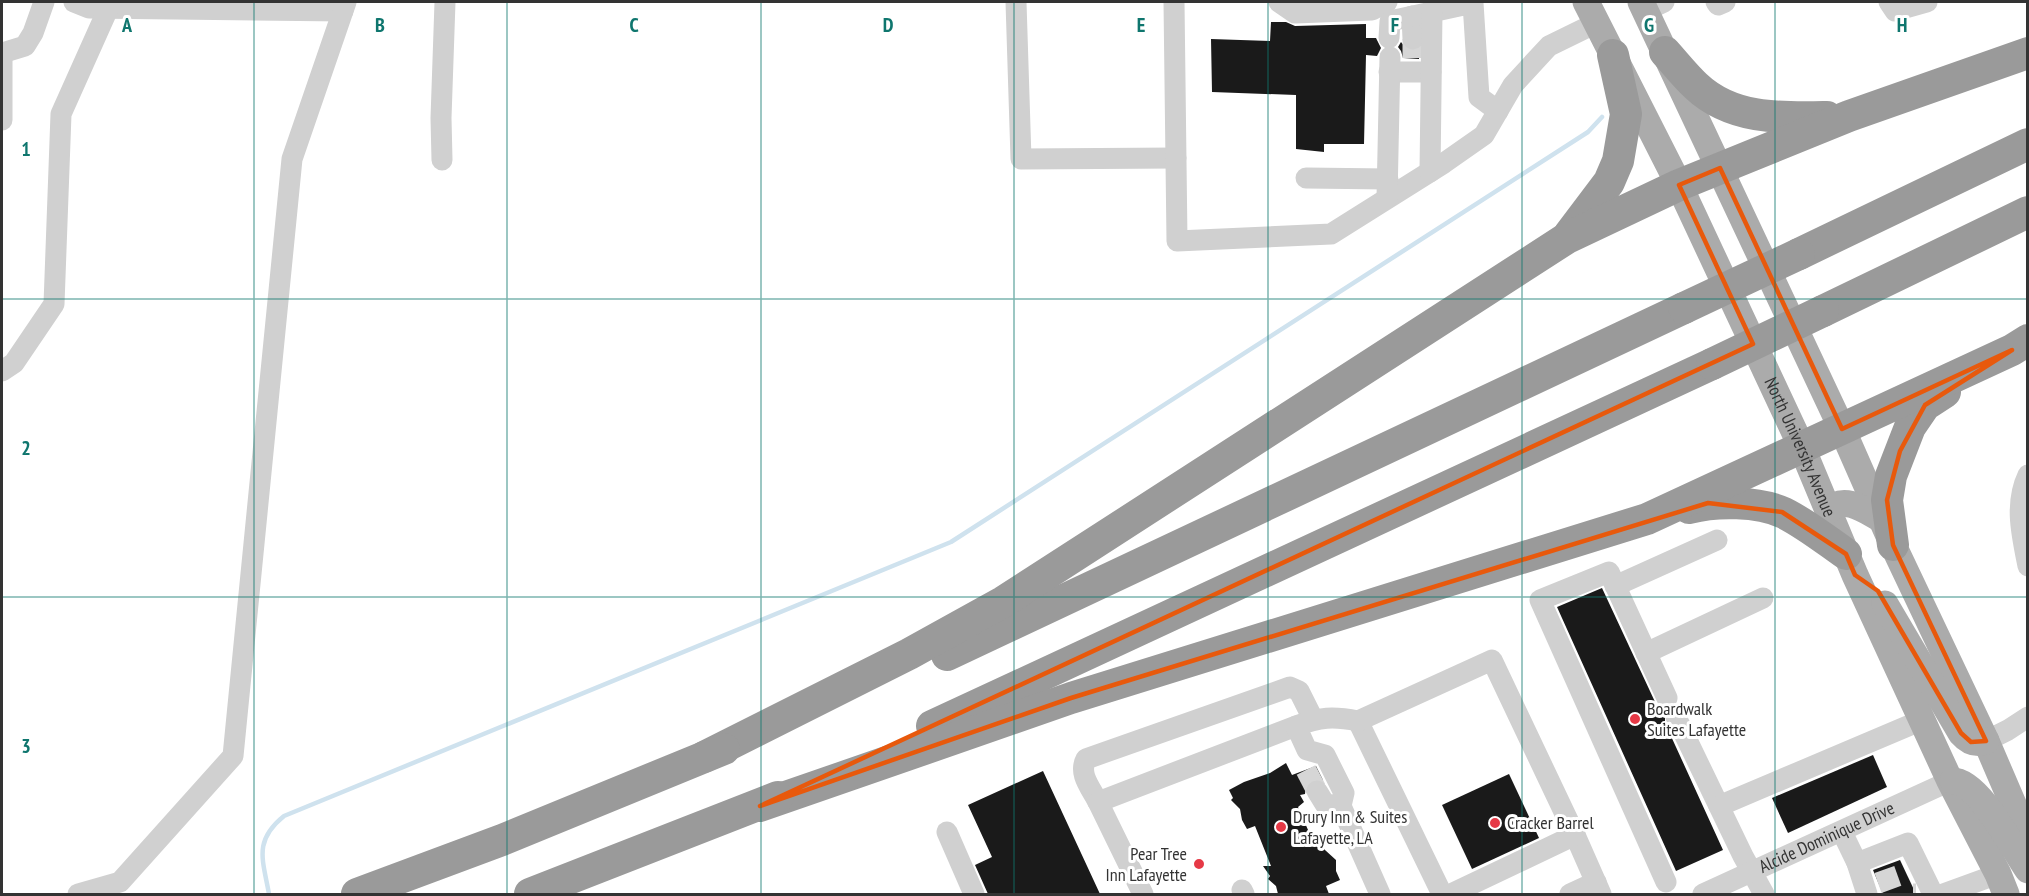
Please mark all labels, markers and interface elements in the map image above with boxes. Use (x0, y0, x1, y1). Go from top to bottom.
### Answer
text: A (121, 12, 133, 38)
text: B (375, 12, 385, 38)
text: C (629, 12, 639, 38)
text: D (883, 12, 894, 38)
text: E (1137, 12, 1145, 38)
text: F (1391, 12, 1399, 38)
text: G (1644, 12, 1654, 38)
text: H (1897, 12, 1907, 38)
text: 1 (21, 136, 31, 162)
street label: North University Avenue (1760, 373, 1841, 520)
text: 2 (21, 435, 31, 461)
place label: Boardwalk Suites Lafayette (1647, 697, 1746, 741)
marker: Boardwalk Suites Lafayette (1628, 712, 1642, 726)
text: 3 (21, 733, 31, 759)
street label: Alcide Dominique Drive (1755, 796, 1898, 878)
place label: Drury Inn & Suites Lafayette, LA (1293, 805, 1407, 849)
place label: Cracker Barrel (1507, 811, 1595, 834)
marker: Cracker Barrel (1488, 816, 1502, 830)
marker: Drury Inn & Suites Lafayette, LA (1274, 820, 1288, 834)
place label: Pear Tree Inn Lafayette (1106, 842, 1187, 886)
marker: Pear Tree Inn Lafayette (1192, 857, 1206, 871)

